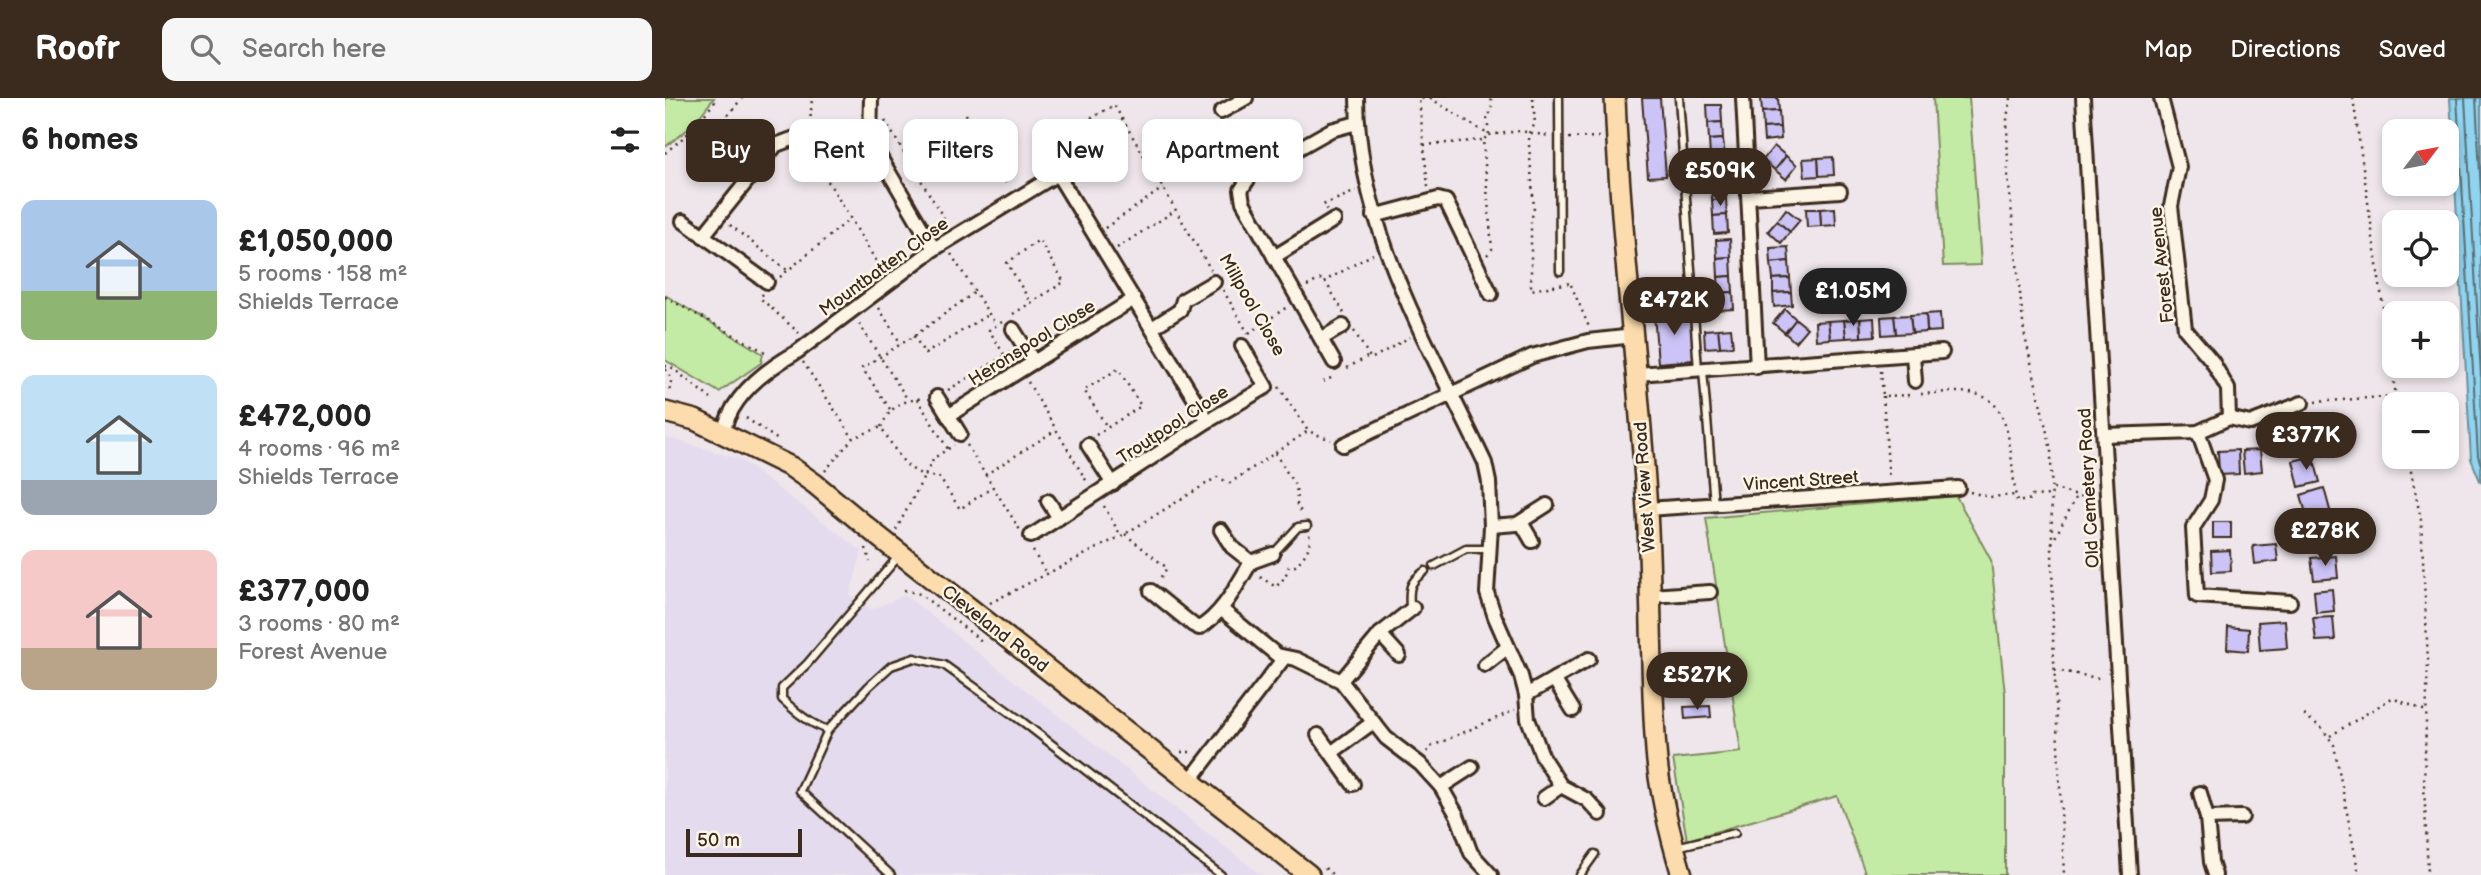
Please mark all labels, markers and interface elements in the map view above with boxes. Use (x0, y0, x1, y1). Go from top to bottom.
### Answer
search box (162, 18, 652, 81)
text: Roofr (35, 29, 120, 69)
icon: search (186, 30, 224, 68)
text: Search here (242, 34, 386, 65)
text: Map (2144, 35, 2192, 64)
text: Directions (2230, 35, 2341, 64)
text: Saved (2379, 35, 2446, 64)
chip: Buy (686, 119, 775, 182)
chip: Rent (789, 119, 889, 182)
chip: Filters (903, 119, 1018, 182)
chip: New (1032, 119, 1128, 182)
chip: Apartment (1142, 119, 1303, 182)
north arrow (2382, 119, 2459, 196)
map controls (2382, 119, 2459, 469)
icon: filters (606, 121, 644, 159)
text: 6 homes (21, 122, 138, 158)
pin: £509K (1671, 148, 1769, 208)
text: £509K (1684, 157, 1756, 185)
street label: Forest Avenue (2145, 205, 2179, 324)
button: locate (2382, 210, 2459, 287)
street label: Mountbatten Close (815, 213, 953, 321)
text: £1,050,000 (238, 224, 393, 260)
icon: home (77, 228, 161, 312)
street label: Millpool Close (1214, 250, 1290, 360)
text: 5 rooms · 158 m² (238, 260, 407, 288)
pin: £1.05M (1796, 268, 1910, 328)
text: £1.05M (1815, 277, 1891, 305)
pin: £472K (1625, 278, 1723, 337)
text: £472K (1639, 286, 1709, 314)
text: Shields Terrace (238, 288, 399, 316)
street label: Heronspool Close (965, 295, 1100, 390)
button: + (2382, 301, 2459, 378)
street label: Troutpool Close (1114, 381, 1233, 469)
button: − (2382, 392, 2459, 469)
text: £472,000 (238, 399, 372, 435)
icon: home (77, 403, 161, 487)
street label: Old Cemetery Road (2074, 407, 2104, 569)
pin: £377K (2257, 412, 2355, 472)
street label: West View Road (1630, 421, 1660, 553)
text: £377K (2272, 421, 2340, 449)
text: 4 rooms · 96 m² (238, 435, 400, 463)
text: Shields Terrace (238, 463, 399, 491)
street label: Vincent Street (1743, 466, 1860, 495)
pin: £278K (2276, 508, 2374, 568)
text: £278K (2290, 517, 2360, 545)
text: £377,000 (238, 574, 370, 610)
icon: home (77, 578, 161, 662)
street label: Cleveland Road (938, 581, 1052, 677)
text: 3 rooms · 80 m² (238, 610, 400, 638)
text: Forest Avenue (238, 638, 387, 666)
pin: £527K (1648, 652, 1746, 712)
text: £527K (1662, 661, 1732, 689)
scale bar (686, 826, 801, 858)
text: 50 m (697, 829, 740, 852)

